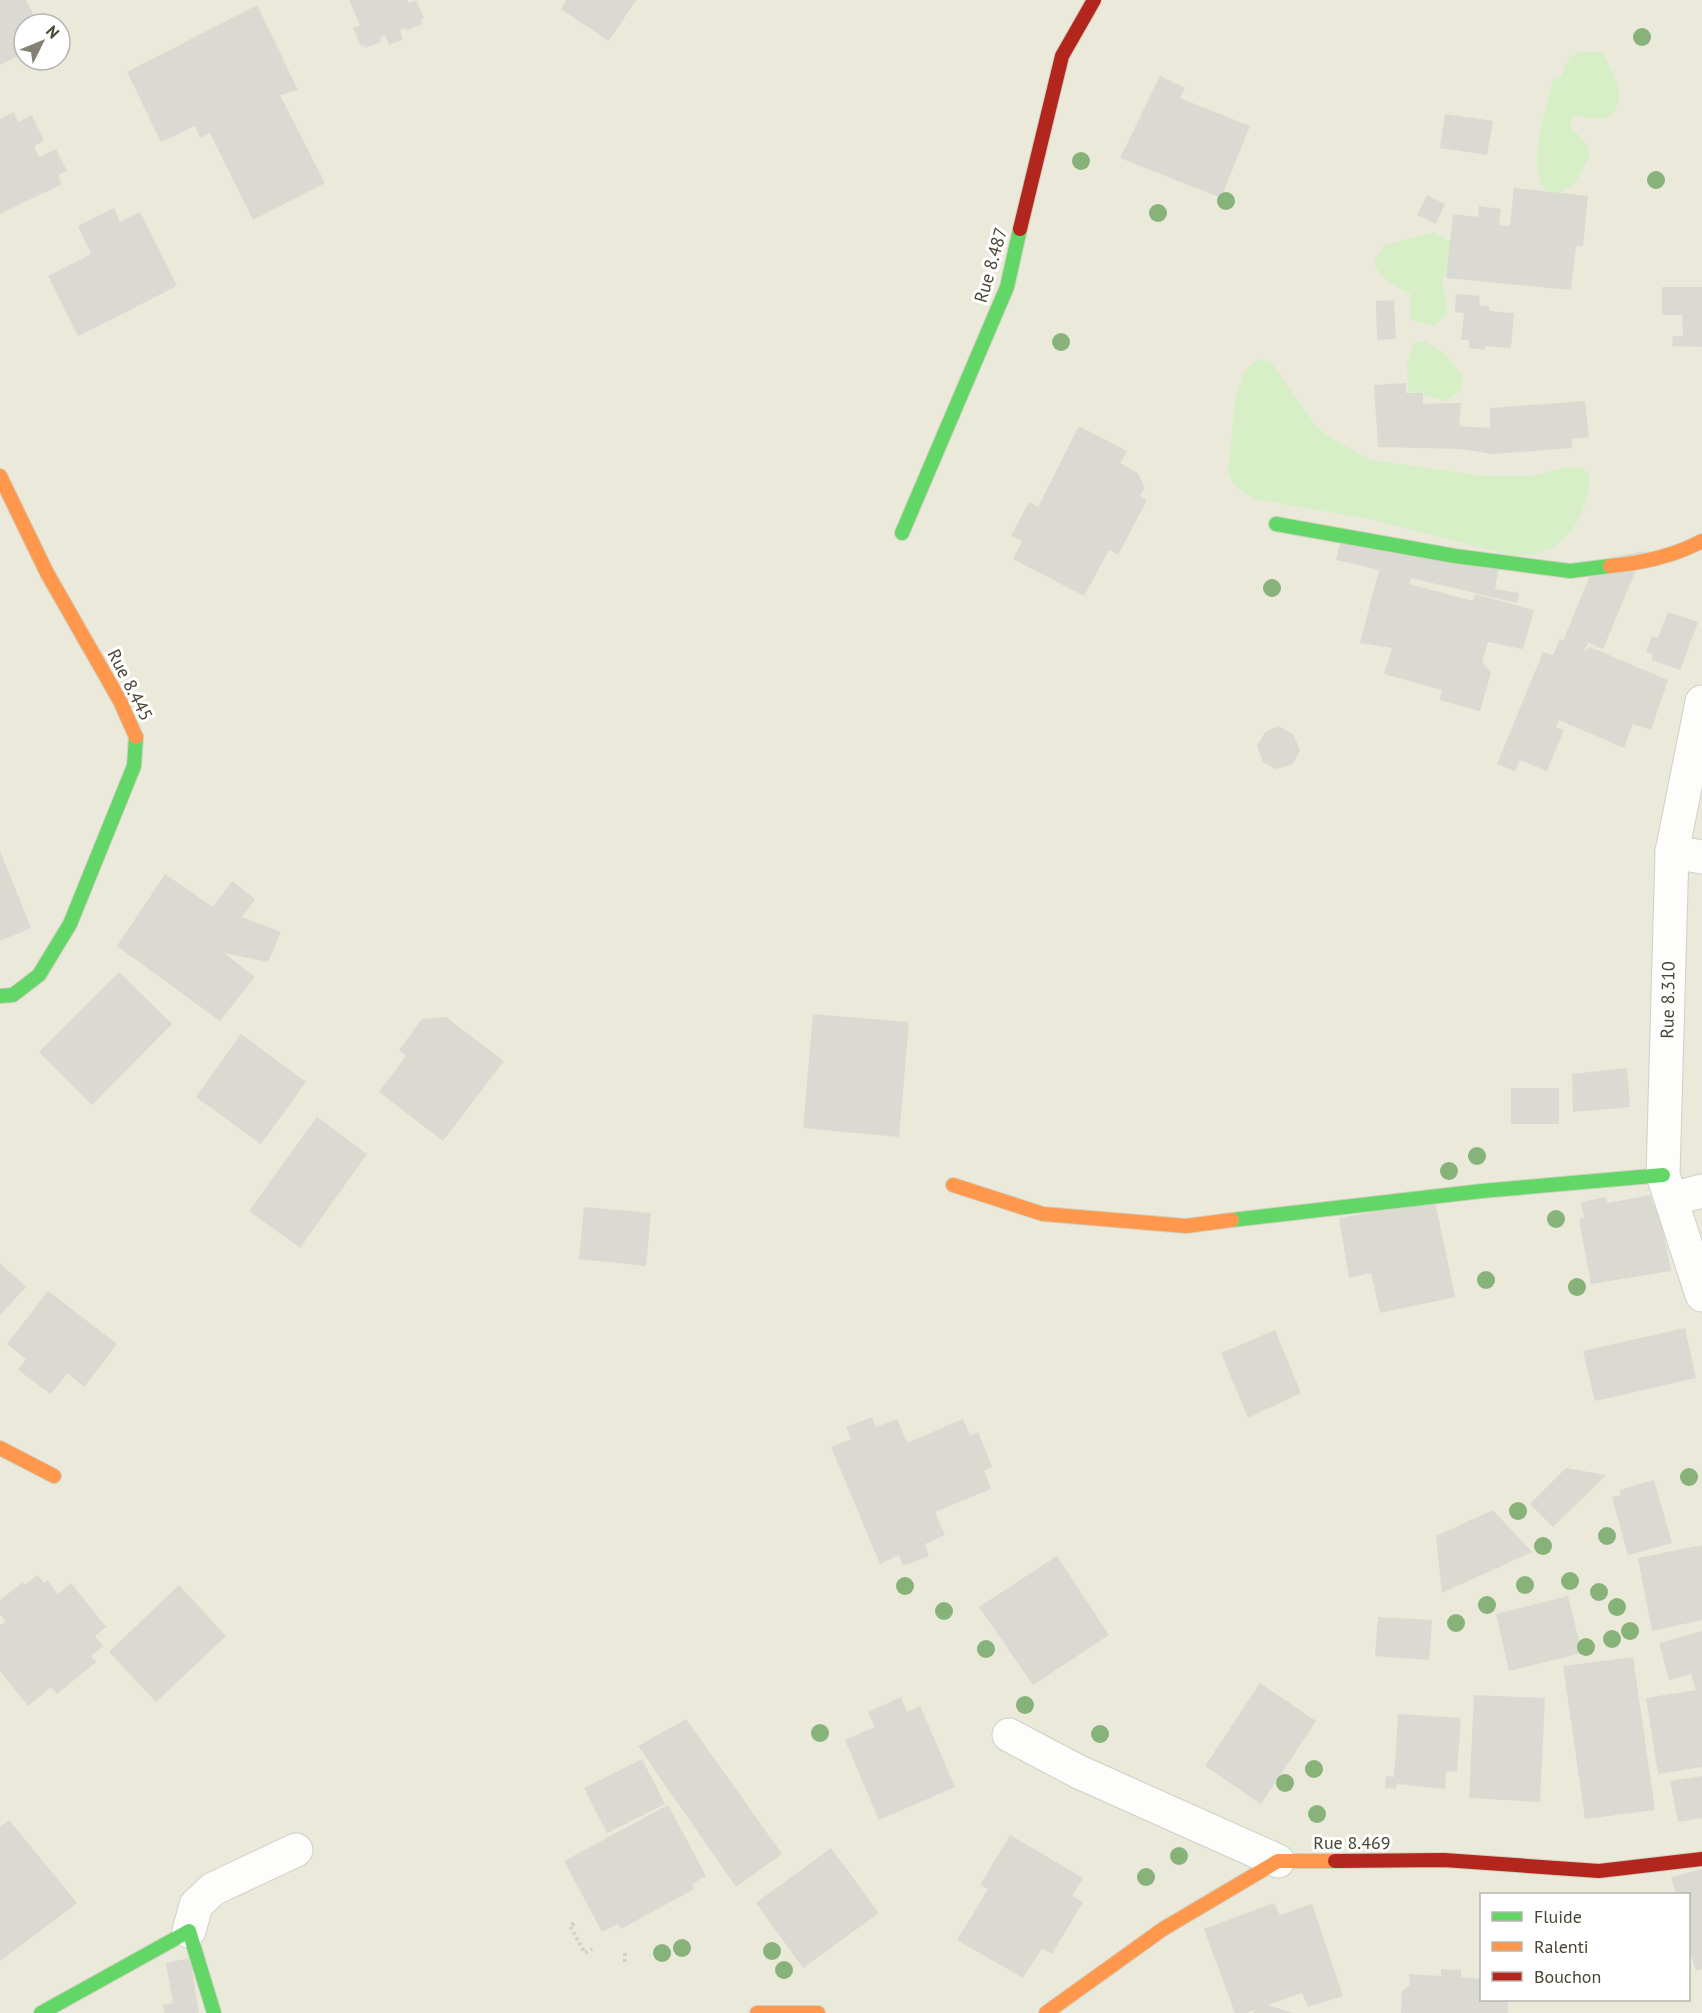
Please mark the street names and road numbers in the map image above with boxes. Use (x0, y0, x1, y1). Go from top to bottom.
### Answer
street label: Rue 8.487 (969, 225, 1012, 305)
street label: Rue 8.445 (103, 645, 158, 724)
street label: Rue 8.310 (1655, 961, 1680, 1039)
street label: Rue 8.469 (1313, 1831, 1391, 1854)

